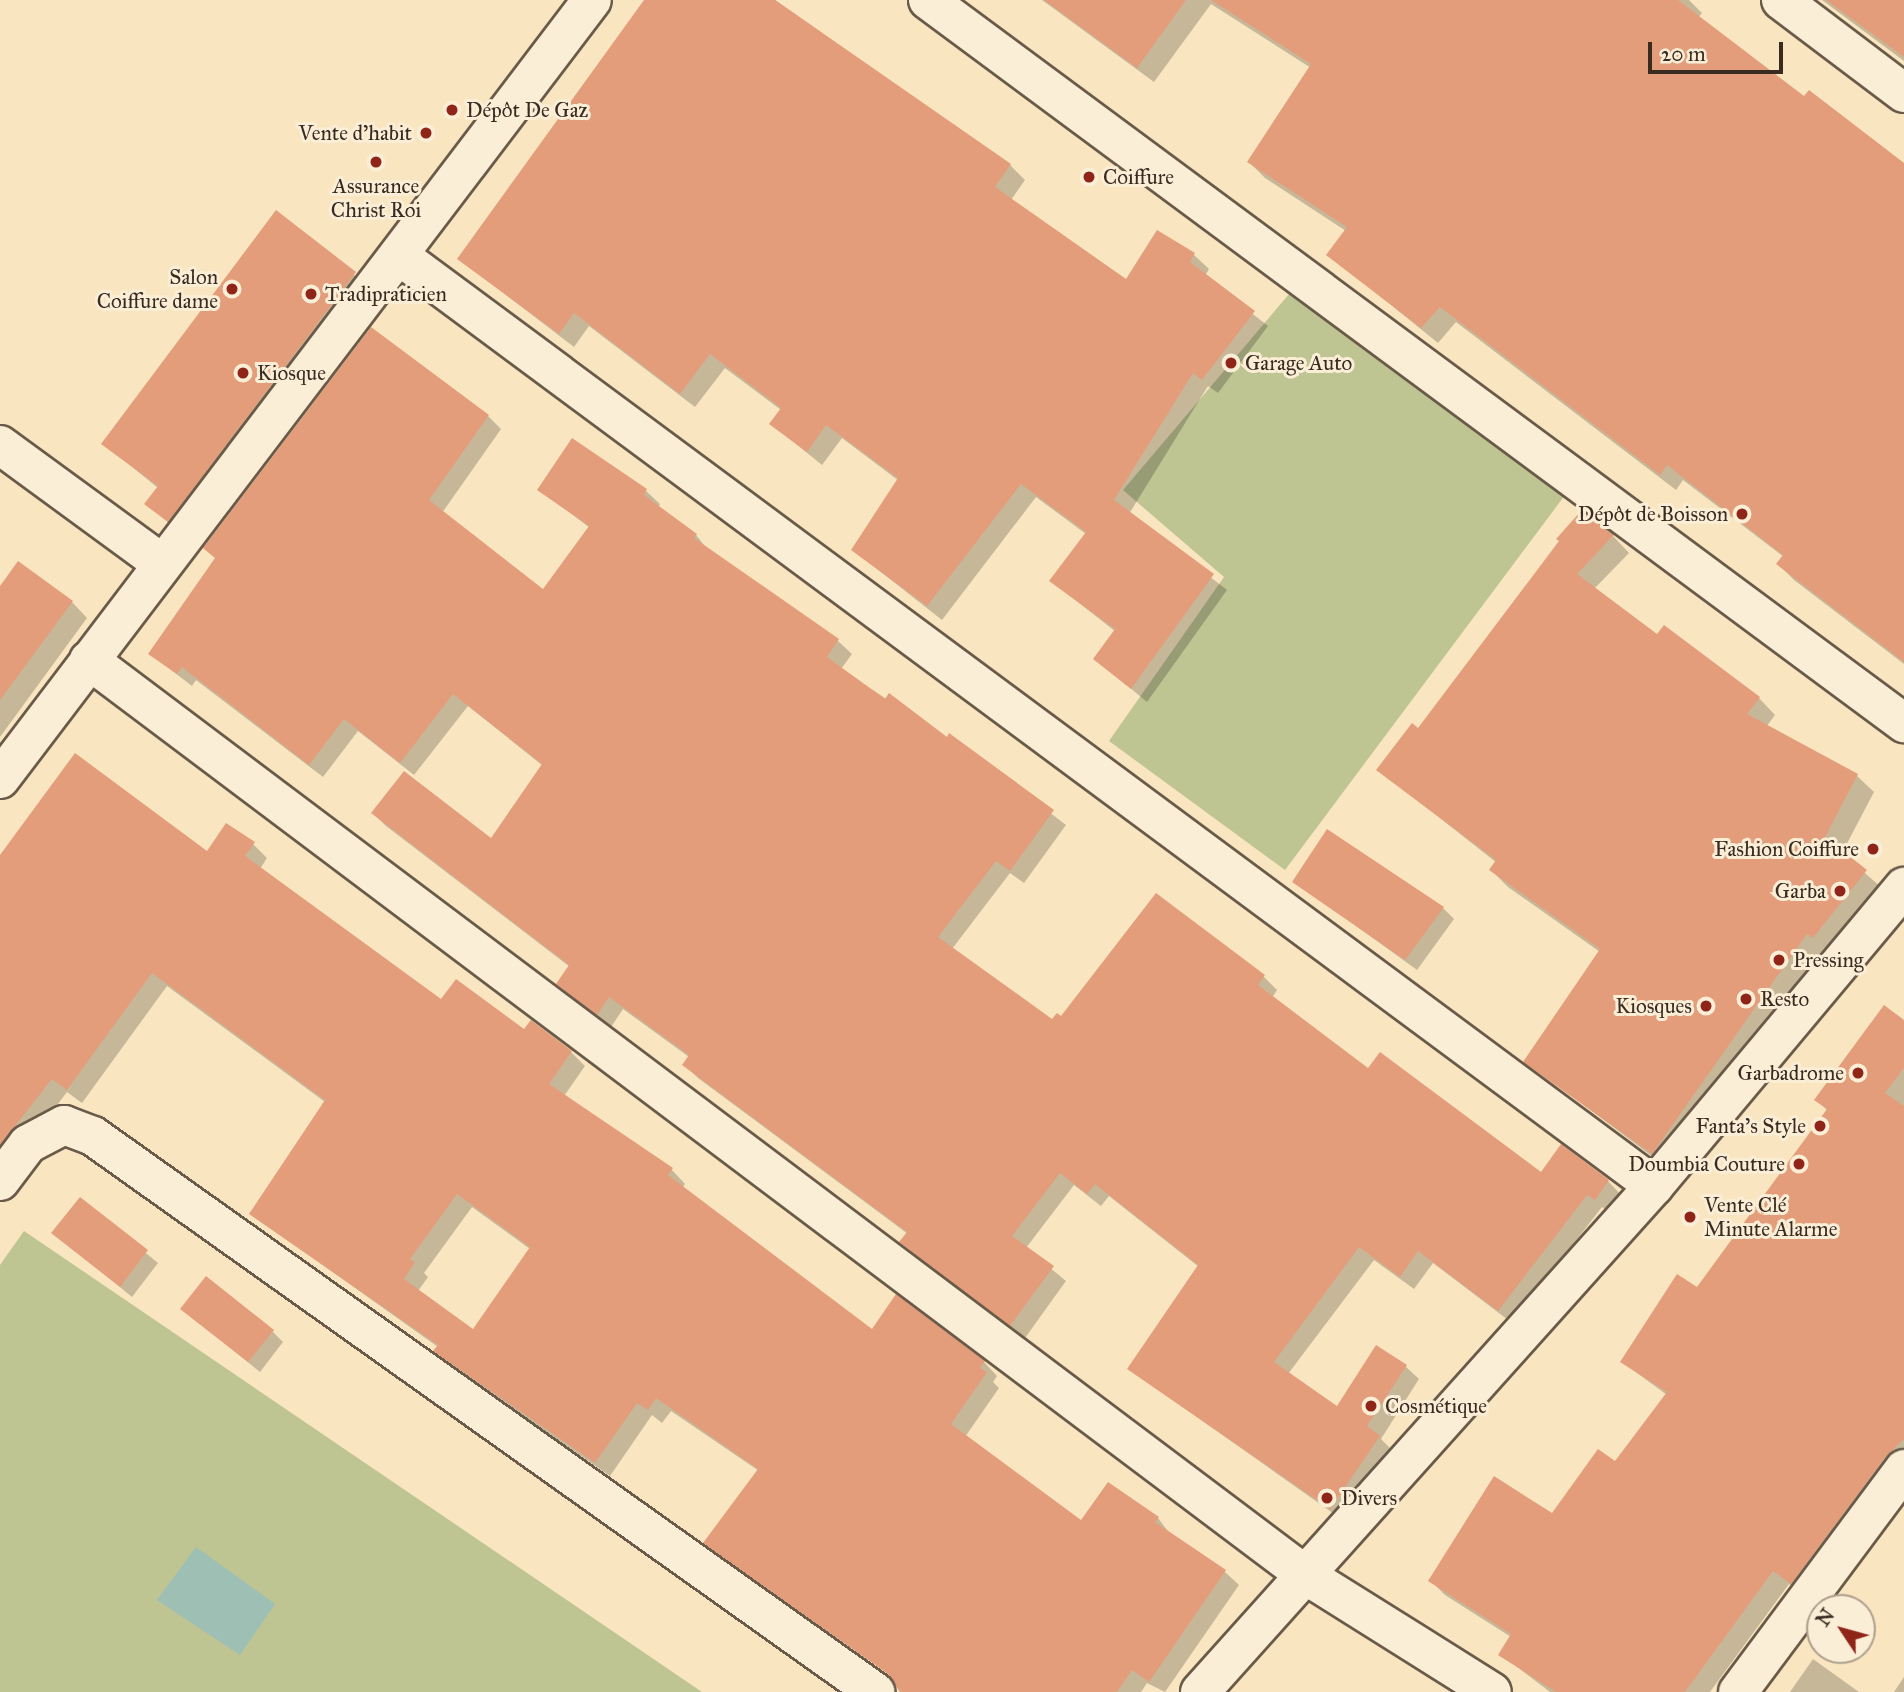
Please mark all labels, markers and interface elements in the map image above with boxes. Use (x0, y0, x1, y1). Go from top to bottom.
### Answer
scale bar (1652, 28, 1787, 72)
text: 20 m (1661, 41, 1706, 67)
place label: Dépôt De Gaz (466, 97, 588, 123)
marker: Dépôt De Gaz (444, 102, 460, 118)
place label: Vente d'habit (299, 120, 412, 146)
marker: Vente d'habit (418, 125, 434, 141)
marker: Assurance Christ Roi (368, 154, 384, 170)
place label: Coiffure (1103, 164, 1174, 190)
marker: Coiffure (1081, 169, 1097, 185)
place label: Assurance Christ Roi (331, 173, 421, 223)
place label: Salon Coiffure dame (97, 264, 218, 314)
marker: Salon Coiffure dame (224, 281, 240, 297)
place label: Tradipraticien (325, 281, 447, 307)
marker: Tradipraticien (303, 286, 319, 302)
place label: Garage Auto (1245, 350, 1352, 376)
marker: Garage Auto (1223, 355, 1239, 371)
place label: Kiosque (257, 360, 326, 386)
marker: Kiosque (235, 365, 251, 381)
place label: Dépôt de Boisson (1578, 501, 1728, 527)
marker: Dépôt de Boisson (1734, 506, 1750, 522)
place label: Fashion Coiffure (1714, 836, 1859, 862)
marker: Fashion Coiffure (1865, 841, 1881, 857)
place label: Garba (1775, 878, 1826, 904)
marker: Garba (1832, 883, 1848, 899)
place label: Pressing (1793, 947, 1864, 973)
marker: Pressing (1771, 952, 1787, 968)
place label: Resto (1760, 986, 1809, 1012)
marker: Resto (1738, 991, 1754, 1007)
place label: Kiosques (1615, 993, 1692, 1019)
marker: Kiosques (1698, 998, 1714, 1014)
place label: Garbadrome (1738, 1060, 1844, 1086)
marker: Garbadrome (1850, 1065, 1866, 1081)
place label: Fanta's Style (1695, 1113, 1806, 1139)
marker: Fanta's Style (1812, 1118, 1828, 1134)
place label: Doumbia Couture (1628, 1151, 1785, 1177)
marker: Doumbia Couture (1791, 1156, 1807, 1172)
place label: Vente Clé Minute Alarme (1704, 1192, 1837, 1242)
marker: Vente Clé Minute Alarme (1682, 1209, 1698, 1225)
place label: Cosmétique (1385, 1393, 1487, 1419)
marker: Cosmétique (1363, 1398, 1379, 1414)
place label: Divers (1341, 1485, 1397, 1511)
marker: Divers (1319, 1490, 1335, 1506)
north arrow (1806, 1594, 1876, 1664)
text: N (1811, 1604, 1839, 1631)

